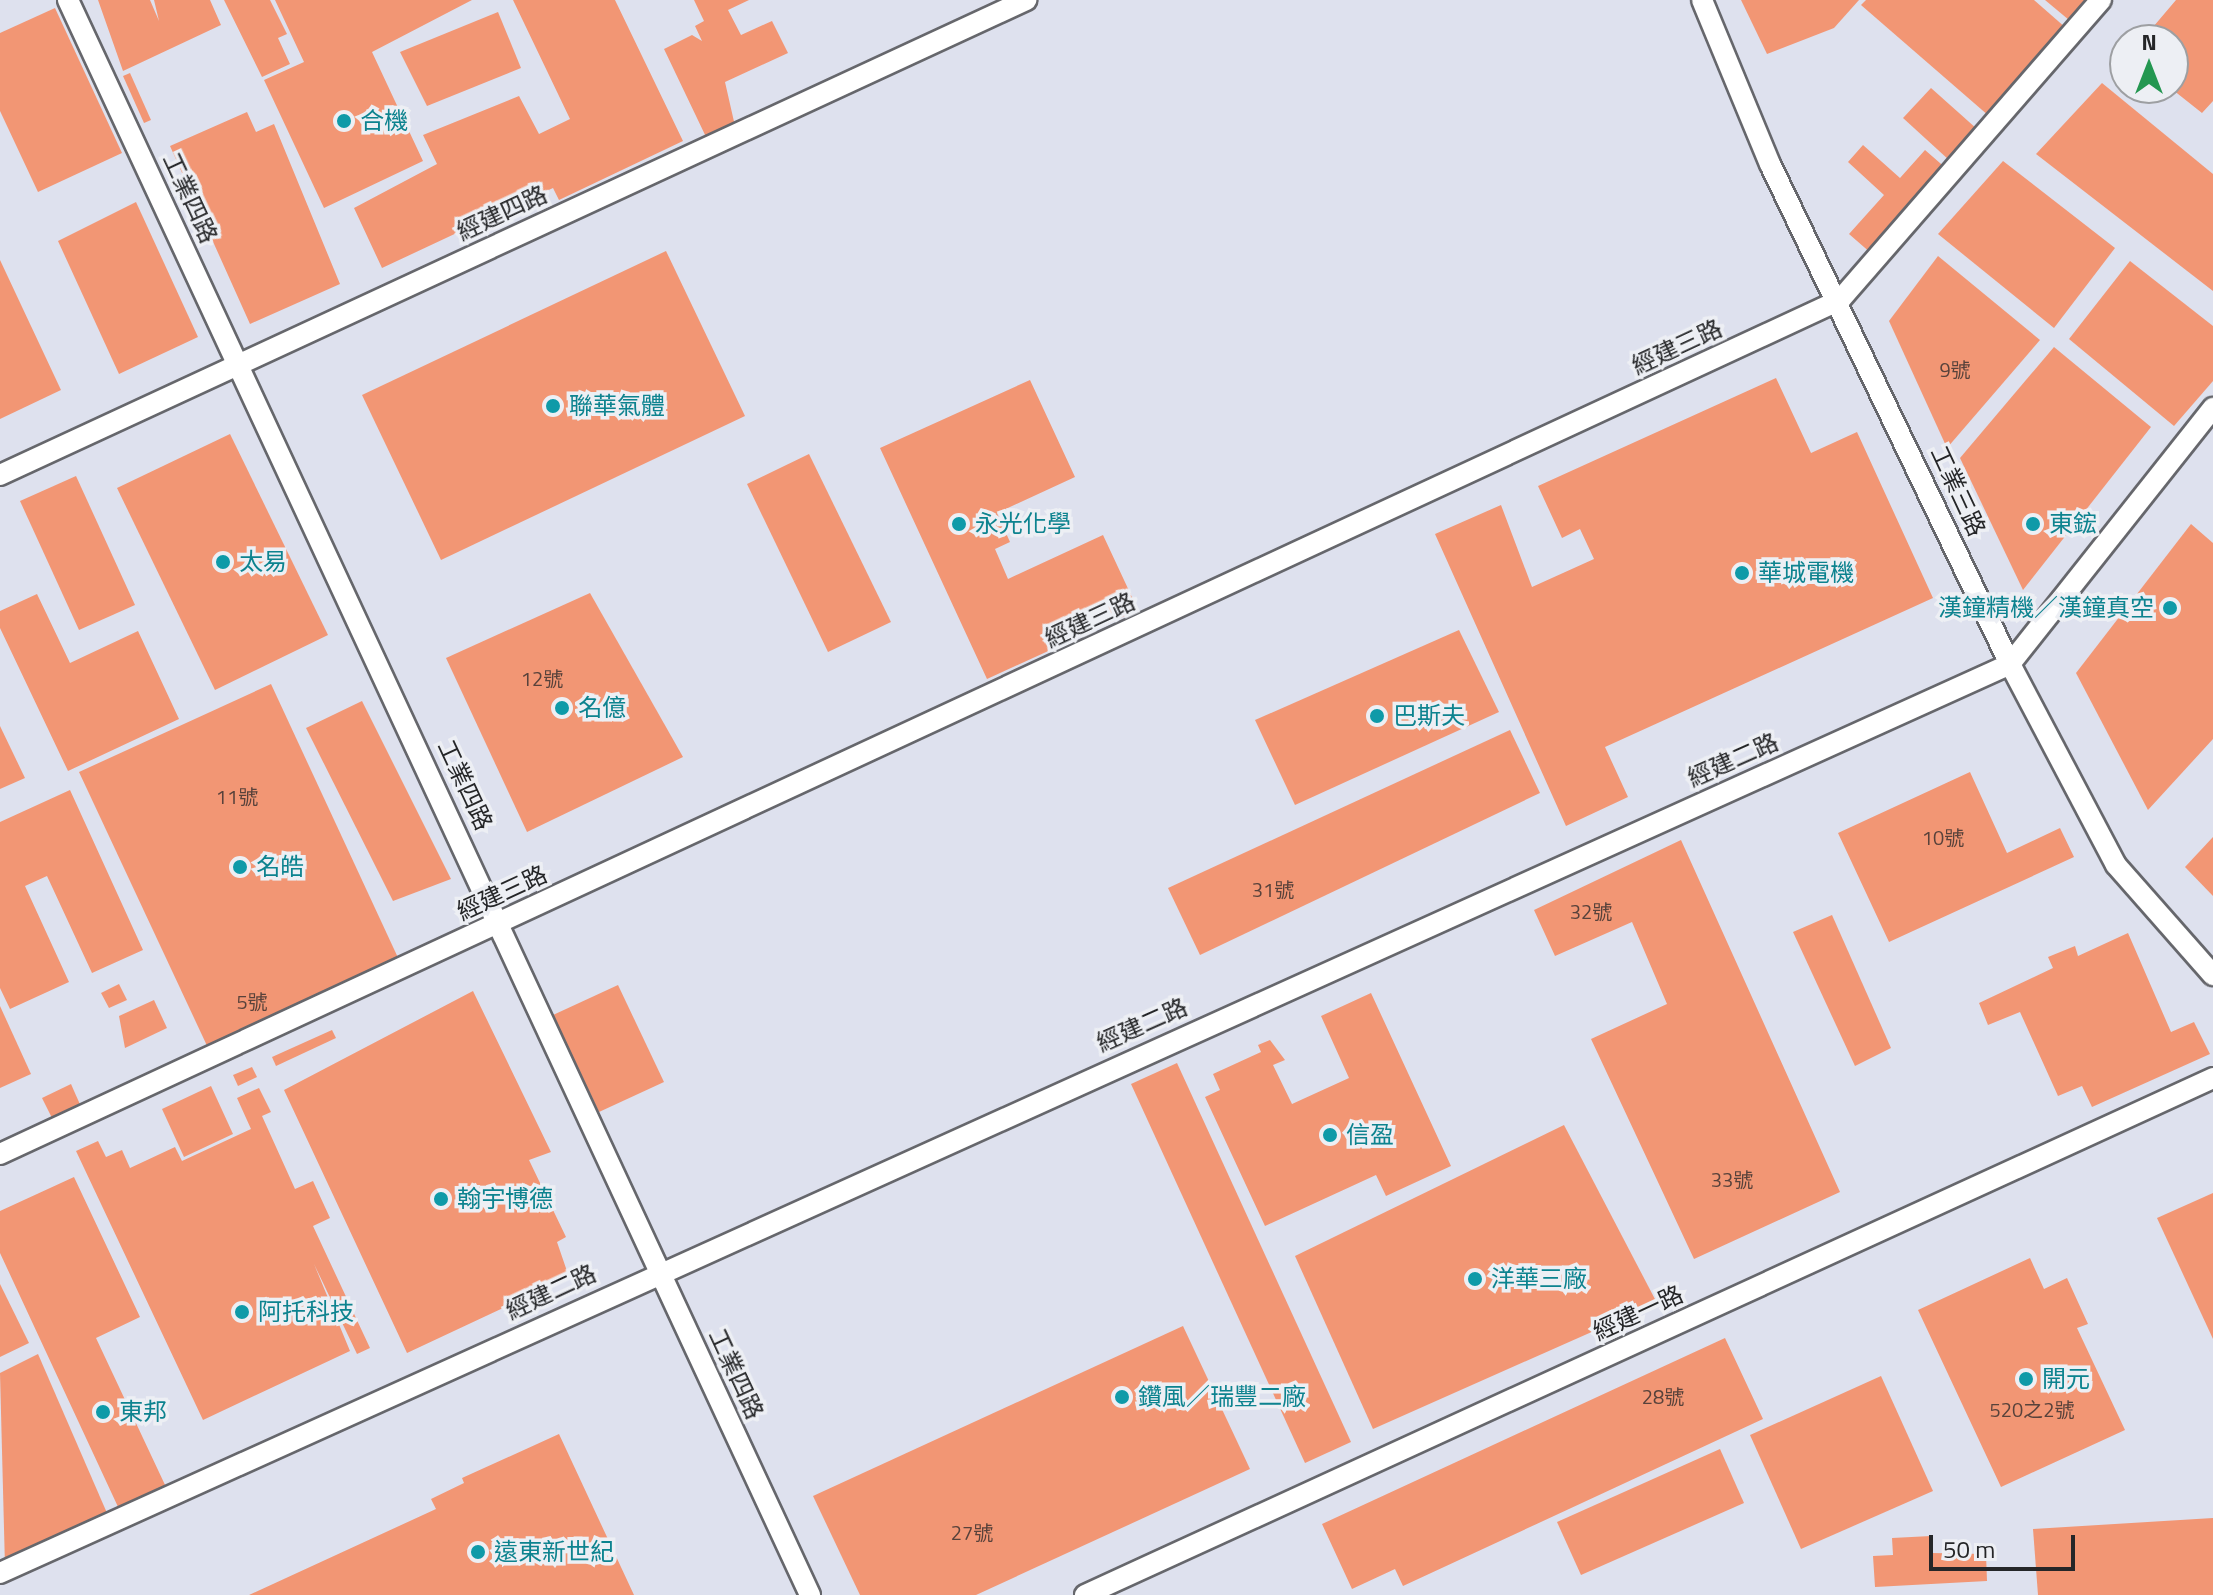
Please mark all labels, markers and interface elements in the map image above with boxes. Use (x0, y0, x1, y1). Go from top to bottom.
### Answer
north arrow (2109, 24, 2189, 104)
text: N (2141, 25, 2157, 59)
place label: 合機 (360, 107, 408, 135)
marker: 合機 (335, 112, 353, 130)
street label: 工業四路 (157, 148, 223, 248)
street label: 經建四路 (452, 180, 552, 246)
street label: 經建三路 (1627, 314, 1727, 380)
house number: 9號 (1939, 357, 1971, 381)
place label: 聯華氣體 (569, 392, 665, 420)
marker: 聯華氣體 (544, 397, 562, 415)
street label: 工業三路 (1925, 441, 1991, 541)
place label: 永光化學 (975, 510, 1071, 538)
place label: 東鋐 (2049, 510, 2097, 538)
marker: 永光化學 (950, 515, 968, 533)
marker: 東鋐 (2024, 515, 2042, 533)
place label: 太易 (239, 548, 287, 576)
marker: 太易 (214, 553, 232, 571)
place label: 華城電機 (1758, 559, 1854, 587)
marker: 華城電機 (1733, 564, 1751, 582)
street label: 經建三路 (1040, 587, 1140, 653)
place label: 漢鐘精機／漢鐘真空 (1938, 594, 2154, 622)
marker: 漢鐘精機／漢鐘真空 (2161, 599, 2179, 617)
house number: 12號 (521, 666, 563, 690)
place label: 名億 (578, 694, 626, 722)
marker: 名億 (553, 699, 571, 717)
place label: 巴斯夫 (1393, 702, 1465, 730)
marker: 巴斯夫 (1368, 707, 1386, 725)
street label: 經建二路 (1683, 727, 1783, 793)
street label: 工業四路 (432, 735, 498, 835)
house number: 11號 (216, 784, 258, 808)
house number: 10號 (1922, 825, 1964, 849)
place label: 名皓 (256, 853, 304, 881)
marker: 名皓 (231, 858, 249, 876)
street label: 經建三路 (452, 860, 552, 926)
house number: 31號 (1252, 877, 1294, 901)
house number: 32號 (1570, 899, 1612, 923)
house number: 5號 (236, 989, 268, 1013)
street label: 經建二路 (1092, 992, 1192, 1058)
place label: 信盈 (1346, 1121, 1394, 1149)
marker: 信盈 (1321, 1126, 1339, 1144)
house number: 33號 (1711, 1167, 1753, 1191)
place label: 翰宇博德 (457, 1185, 553, 1213)
marker: 翰宇博德 (432, 1190, 450, 1208)
street label: 經建二路 (501, 1259, 601, 1325)
place label: 洋華三廠 (1491, 1265, 1587, 1293)
marker: 洋華三廠 (1466, 1270, 1484, 1288)
street label: 經建一路 (1588, 1280, 1688, 1346)
place label: 阿托科技 (258, 1298, 354, 1326)
marker: 阿托科技 (233, 1303, 251, 1321)
street label: 工業四路 (703, 1324, 769, 1424)
place label: 開元 (2042, 1365, 2090, 1393)
marker: 開元 (2017, 1370, 2035, 1388)
place label: 鑽風／瑞豐二廠 (1138, 1383, 1306, 1411)
house number: 28號 (1642, 1384, 1684, 1408)
marker: 鑽風／瑞豐二廠 (1113, 1388, 1131, 1406)
house number: 520之2號 (1990, 1397, 2074, 1421)
place label: 東邦 (119, 1398, 167, 1426)
marker: 東邦 (94, 1403, 112, 1421)
scale bar (1933, 1519, 2079, 1569)
house number: 27號 (951, 1520, 993, 1544)
text: 50 m (1943, 1531, 1995, 1567)
place label: 遠東新世紀 (494, 1538, 614, 1566)
marker: 遠東新世紀 (469, 1543, 487, 1561)

